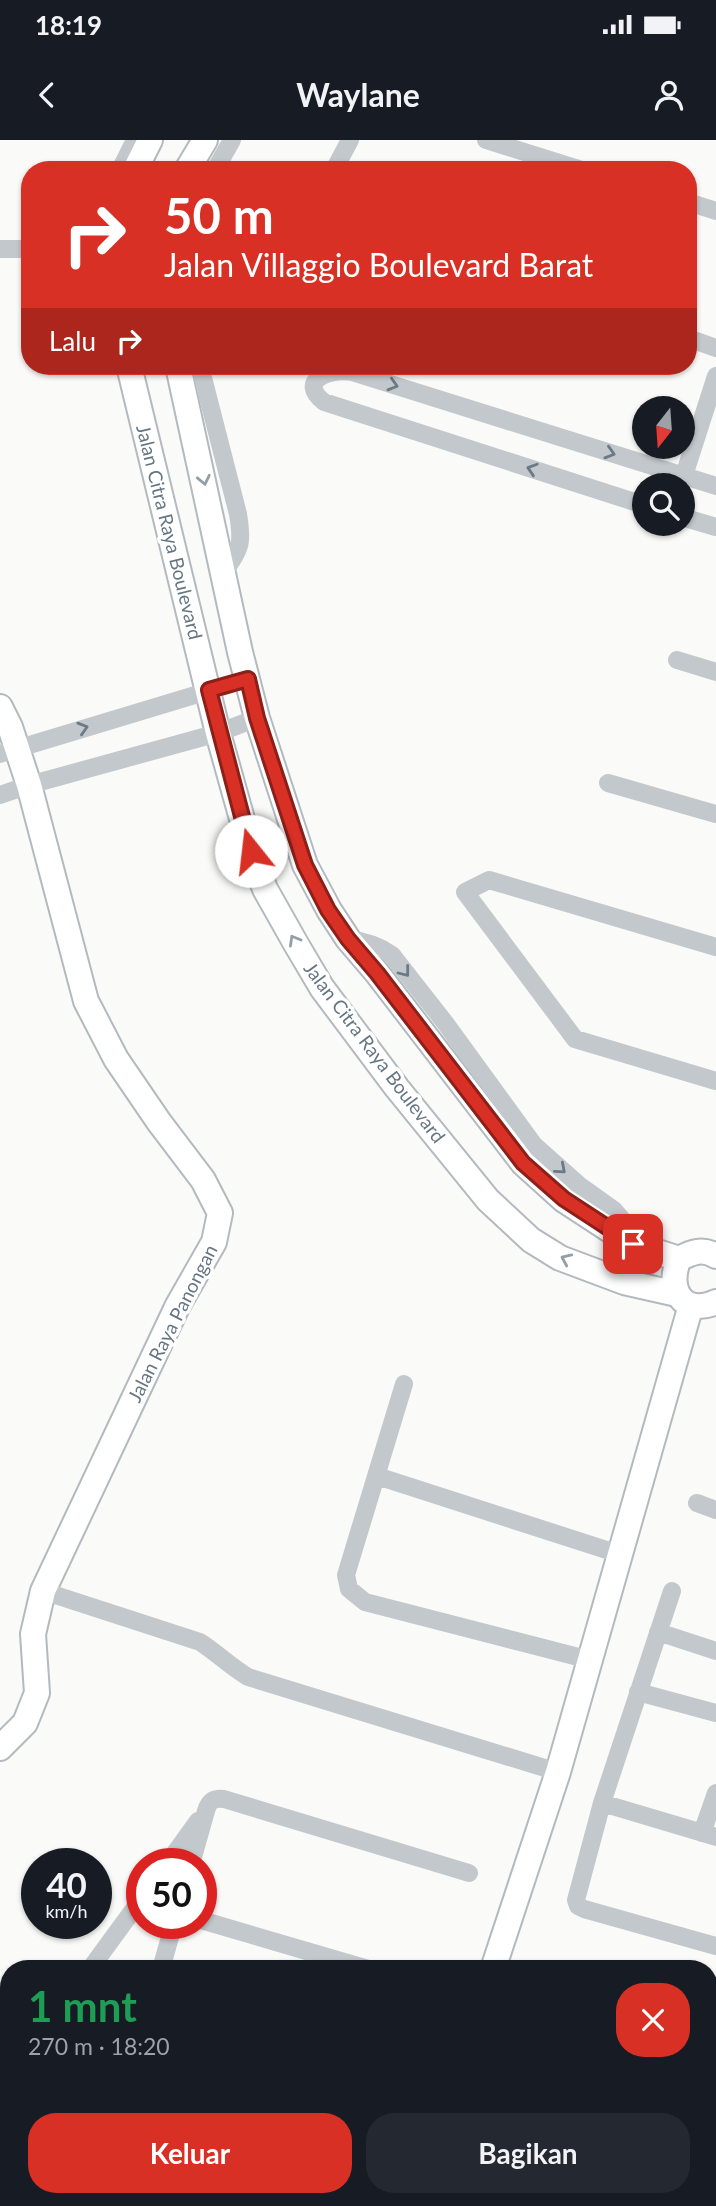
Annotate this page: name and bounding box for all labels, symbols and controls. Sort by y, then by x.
text: 18:19 [35,9,102,41]
text: Waylane [296,75,420,114]
icon: back [28,76,66,114]
icon: person [650,76,688,114]
text: 50 m [164,186,274,244]
icon: right [49,189,140,280]
text: Jalan Villaggio Boulevard Barat [164,245,593,284]
icon: right [110,322,148,360]
text: Lalu [49,325,96,357]
one-way arrow [386,377,399,391]
north arrow [632,396,695,458]
map controls [632,396,695,536]
street label: Jalan Citra Raya Boulevard [132,422,208,642]
one-way arrow [603,445,616,459]
one-way arrow [527,463,539,477]
button: search [632,473,695,536]
one-way arrow [195,474,210,486]
one-way arrow [77,722,89,737]
position arrow [214,814,288,888]
one-way arrow [289,935,302,947]
street label: Jalan Citra Raya Boulevard [299,957,451,1147]
one-way arrow [396,964,409,977]
one-way arrow [552,1161,565,1173]
pin [603,1214,663,1274]
icon: arrive [614,1225,652,1263]
street label: Jalan Raya Panongan [122,1240,222,1406]
one-way arrow [561,1253,573,1267]
speed limit sign: 50 [126,1848,217,1939]
text: 40 [46,1863,87,1905]
text: km/h [45,1900,88,1922]
text: 1 mnt [28,1981,137,2031]
button: close [616,1983,690,2057]
text: 270 m · 18:20 [28,2032,170,2060]
button: Keluar [28,2113,352,2193]
button: Bagikan [366,2113,690,2193]

